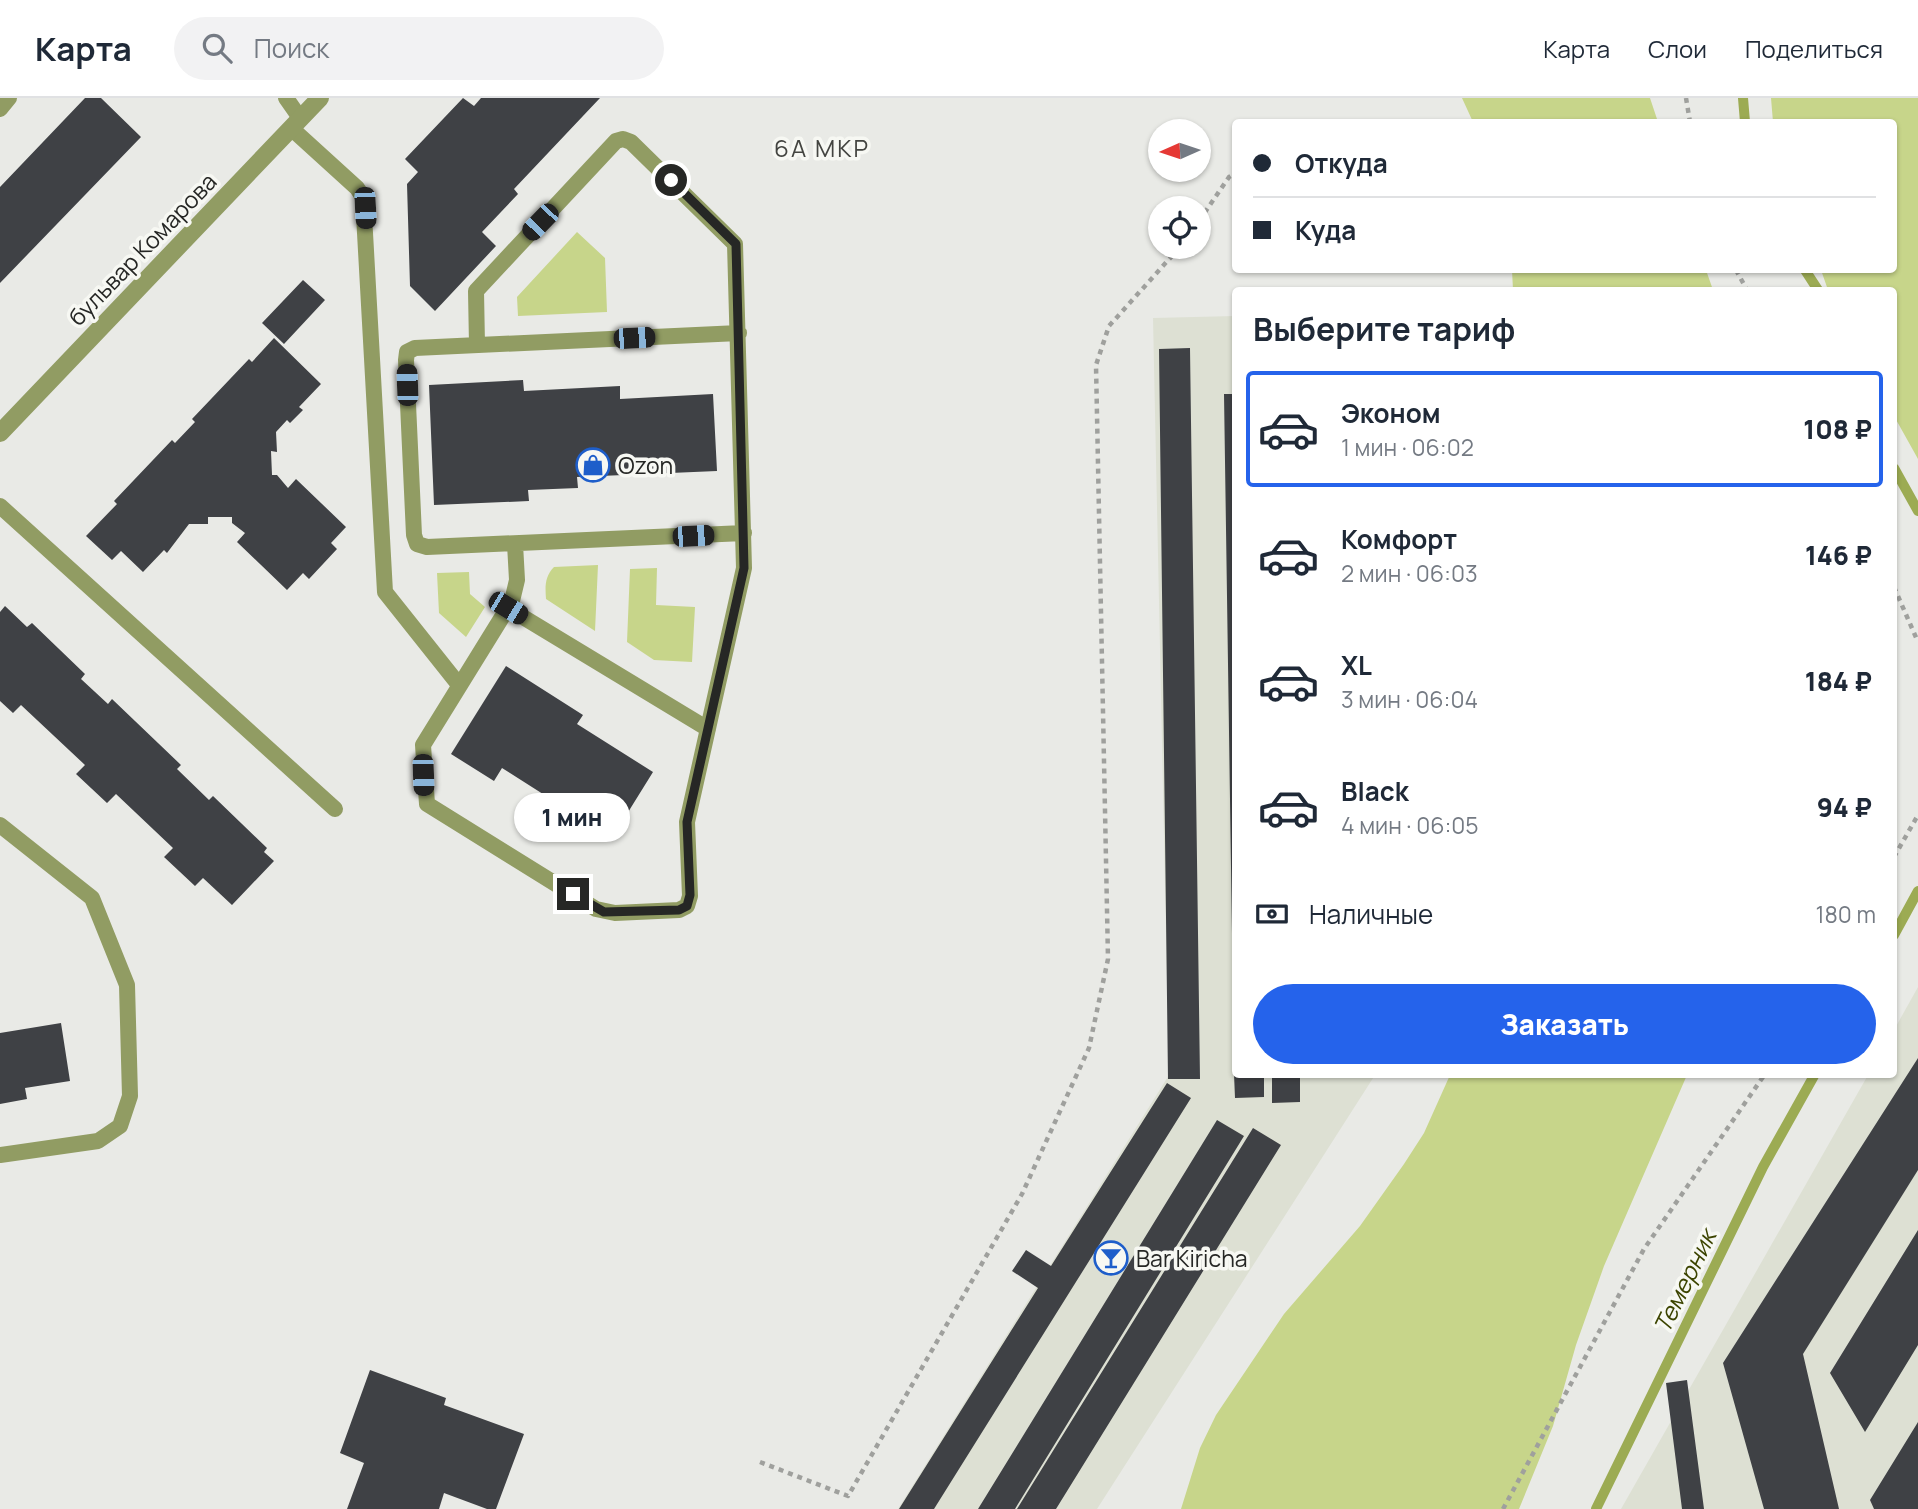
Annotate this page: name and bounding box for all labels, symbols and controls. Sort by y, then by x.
search box [174,17,664,80]
text: Карта [35,26,132,71]
icon: search [198,29,236,67]
text: Поиск [254,30,329,66]
text: Карта [1543,32,1610,65]
text: Слои [1648,32,1707,65]
text: Поделиться [1745,32,1883,65]
north arrow [1148,119,1211,182]
map controls [1148,119,1211,259]
district label: 6А МКР [774,131,870,164]
text: Откуда [1295,145,1388,181]
route start [655,164,687,196]
street label: бульвар Комарова [61,166,223,332]
car [354,186,377,230]
button: locate [1148,196,1211,259]
car [518,200,563,244]
text: Куда [1295,212,1356,248]
text: Выберите тариф [1253,307,1515,351]
car [613,326,656,350]
car [396,364,419,406]
text: Эконом [1341,395,1441,431]
icon: car [1257,398,1320,461]
text: 108 ₽ [1803,411,1872,447]
text: 1 мин · 06:02 [1341,431,1474,463]
shop icon: Ozon [574,446,612,484]
place label: Ozon [618,449,673,481]
text: Комфорт [1341,521,1457,557]
car [672,524,715,548]
icon: car [1257,524,1320,587]
text: 146 ₽ [1805,537,1872,573]
text: 2 мин · 06:03 [1341,557,1478,589]
car [485,588,532,628]
text: XL [1341,647,1372,683]
icon: car [1257,650,1320,713]
text: 184 ₽ [1805,663,1872,699]
text: 3 мин · 06:04 [1341,683,1478,715]
car [412,754,435,796]
text: Black [1341,773,1409,809]
icon: car [1257,776,1320,839]
text: 94 ₽ [1817,789,1872,825]
callout: 1 мин [515,792,631,842]
text: 1 мин [542,801,602,833]
text: 4 мин · 06:05 [1341,809,1479,841]
route end [557,878,589,910]
icon: cash [1253,895,1291,933]
text: Наличные [1309,896,1433,932]
text: 180 m [1816,898,1876,930]
button: Заказать [1253,984,1876,1064]
water label: Темерник [1645,1221,1724,1338]
bar icon: Bar Kiricha [1092,1239,1130,1277]
place label: Bar Kiricha [1136,1242,1248,1274]

